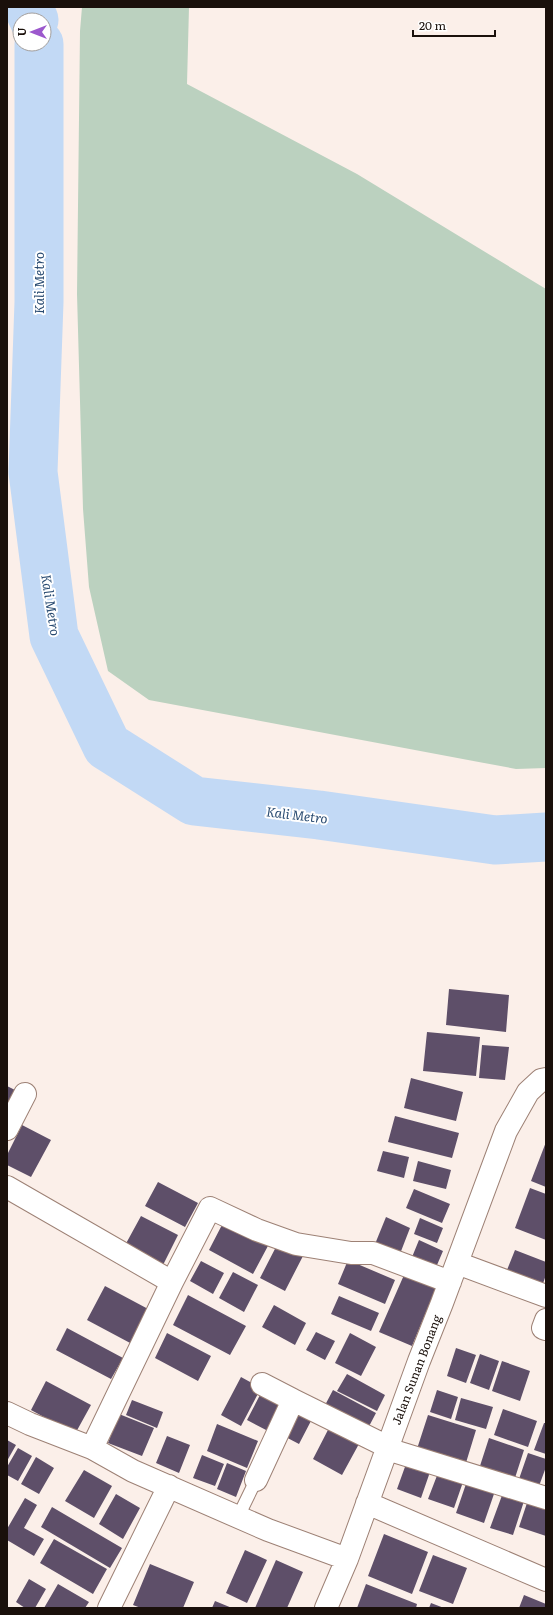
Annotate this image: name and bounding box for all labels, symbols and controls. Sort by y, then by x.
north arrow [12,12,52,52]
scale bar [413,12,495,38]
text: 20 m [419,16,446,34]
text: U [13,27,29,36]
water label: Kali Metro [29,252,48,314]
water label: Kali Metro [37,573,66,637]
water label: Kali Metro [265,801,329,828]
street label: Jalan Sunan Bonang [387,1312,445,1427]

